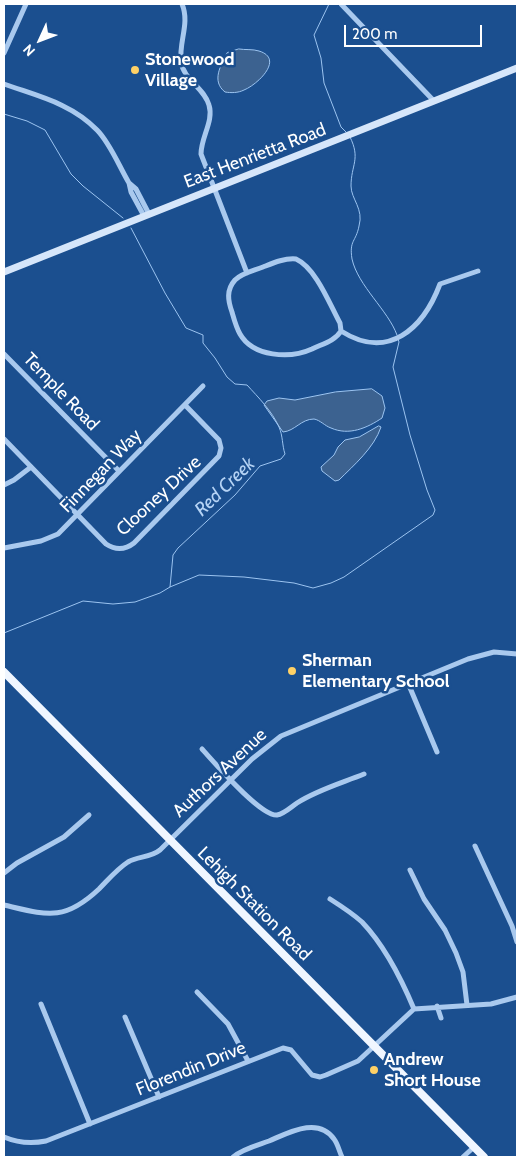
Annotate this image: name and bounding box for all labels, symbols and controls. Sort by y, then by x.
north arrow [15,15,65,65]
scale bar [346,15,484,47]
text: 200 m [352,25,397,43]
text: N [19,40,39,60]
place label: Stonewood Village [145,49,235,92]
marker: Stonewood Village [129,64,141,76]
street label: East Henrietta Road [181,119,329,193]
street label: Temple Road [19,349,103,435]
street label: Finnegan Way [56,425,146,517]
street label: Clooney Drive [112,451,206,541]
water label: Red Creek [190,453,260,521]
place label: Sherman Elementary School [302,650,449,692]
marker: Sherman Elementary School [286,665,298,677]
street label: Authors Avenue [169,724,271,822]
street label: Lehigh Station Road [193,843,315,965]
street label: Florendin Drive [133,1037,249,1101]
place label: Andrew Short House [384,1049,481,1092]
marker: Andrew Short House [368,1064,380,1076]

